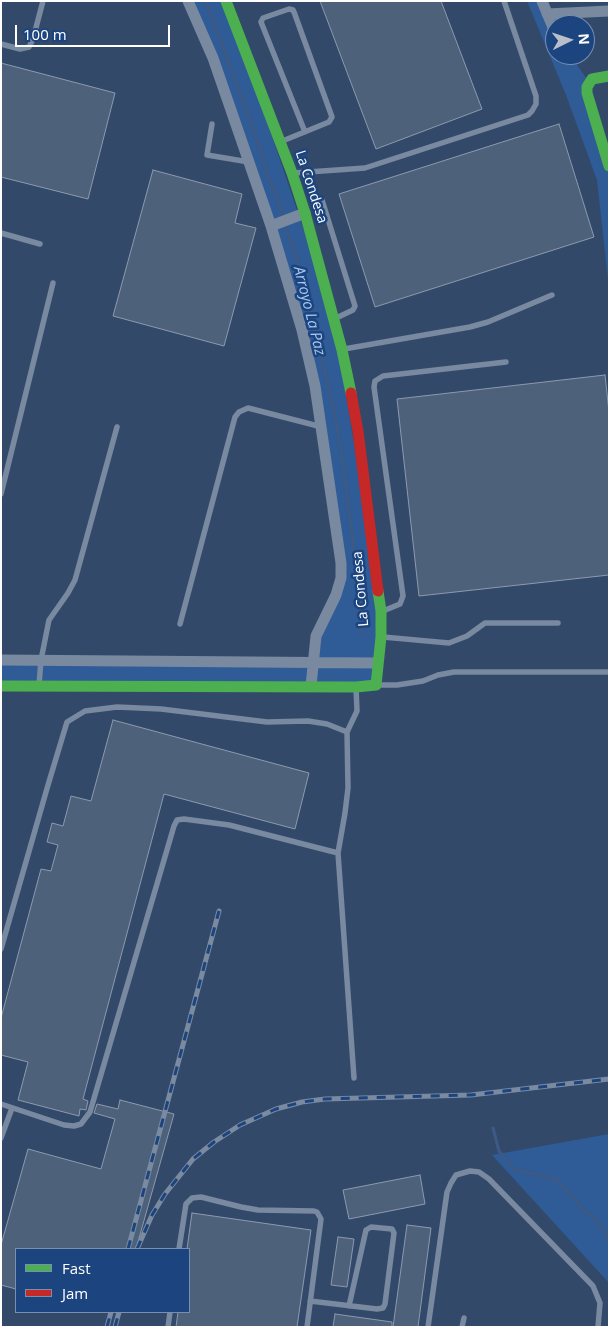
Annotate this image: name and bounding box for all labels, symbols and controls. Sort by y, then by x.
scale bar [18,15,172,47]
north arrow [545,15,595,65]
text: 100 m [23,24,67,44]
text: N [575,33,594,45]
street label: La Condesa [291,149,331,225]
water label: Arroyo La Paz [289,265,329,357]
street label: La Condesa [349,551,373,627]
legend [15,1248,190,1313]
text: Fast [62,1258,91,1278]
text: Jam [62,1283,88,1303]

